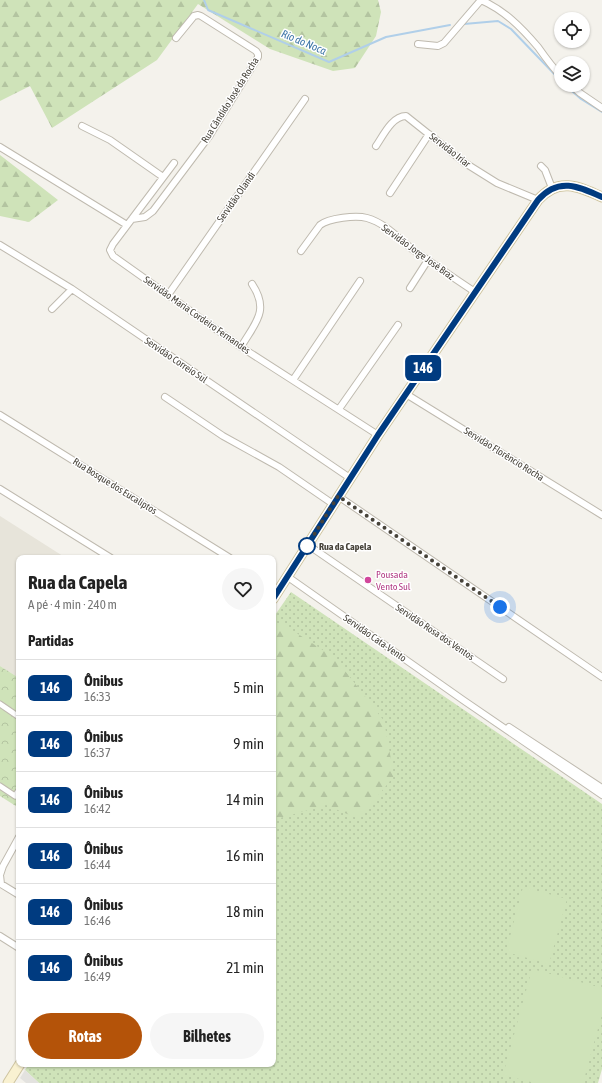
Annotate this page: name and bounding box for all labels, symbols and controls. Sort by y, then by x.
map controls [554,12,590,92]
button: locate [554,12,590,48]
water label: Rio do Noca [280,27,328,57]
street label: Rua Cândido José da Rocha [199,55,261,145]
button: layers [554,56,590,92]
street label: Servidão Iriar [427,131,474,170]
street label: Servidão Olandi [215,170,257,224]
street label: Servidão Jorge José Braz [379,222,457,282]
street label: Servidão Maria Cordeiro Fernandes [142,274,253,356]
street label: Servidão Correio Sul [143,335,210,385]
line badge: 146 [400,355,446,381]
text: 146 [413,360,433,376]
street label: Servidão Florêncio Rocha [462,425,546,483]
street label: Rua Bosque dos Eucaliptos [71,456,159,517]
marker: Rua da Capela [298,537,316,555]
place label: Rua da Capela [319,541,372,552]
button: heart [222,568,264,610]
place label: Pousada Vento Sul [376,569,411,592]
text: Rua da Capela [28,571,127,593]
marker: Pousada Vento Sul [363,575,373,585]
text: A pé · 4 min · 240 m [28,597,117,612]
your location [490,597,510,617]
street label: Servidão Rosa dos Ventos [394,602,477,663]
street label: Servidão Cata-Vento [341,612,409,664]
text: Partidas [28,632,73,649]
text: Ônibus [84,672,123,689]
text: 5 min [233,679,264,696]
text: 146 [40,680,60,696]
text: 16:33 [84,689,111,704]
text: Ônibus [84,728,123,745]
text: 9 min [233,735,264,752]
text: 146 [40,736,60,752]
text: 16:37 [84,745,111,760]
text: Ônibus [84,784,123,801]
text: 14 min [226,791,264,808]
text: 146 [40,792,60,808]
text: 16:42 [84,801,111,816]
text: Ônibus [84,840,123,857]
text: 16 min [226,847,264,864]
text: 146 [40,848,60,864]
text: 16:44 [84,857,111,872]
text: Ônibus [84,896,123,913]
text: 18 min [226,903,264,920]
text: 146 [40,904,60,920]
text: 16:46 [84,913,111,928]
text: Ônibus [84,952,123,969]
text: 21 min [226,959,264,976]
text: 146 [40,960,60,976]
text: 16:49 [84,969,111,984]
button: Rotas [28,1013,142,1059]
button: Bilhetes [150,1013,264,1059]

